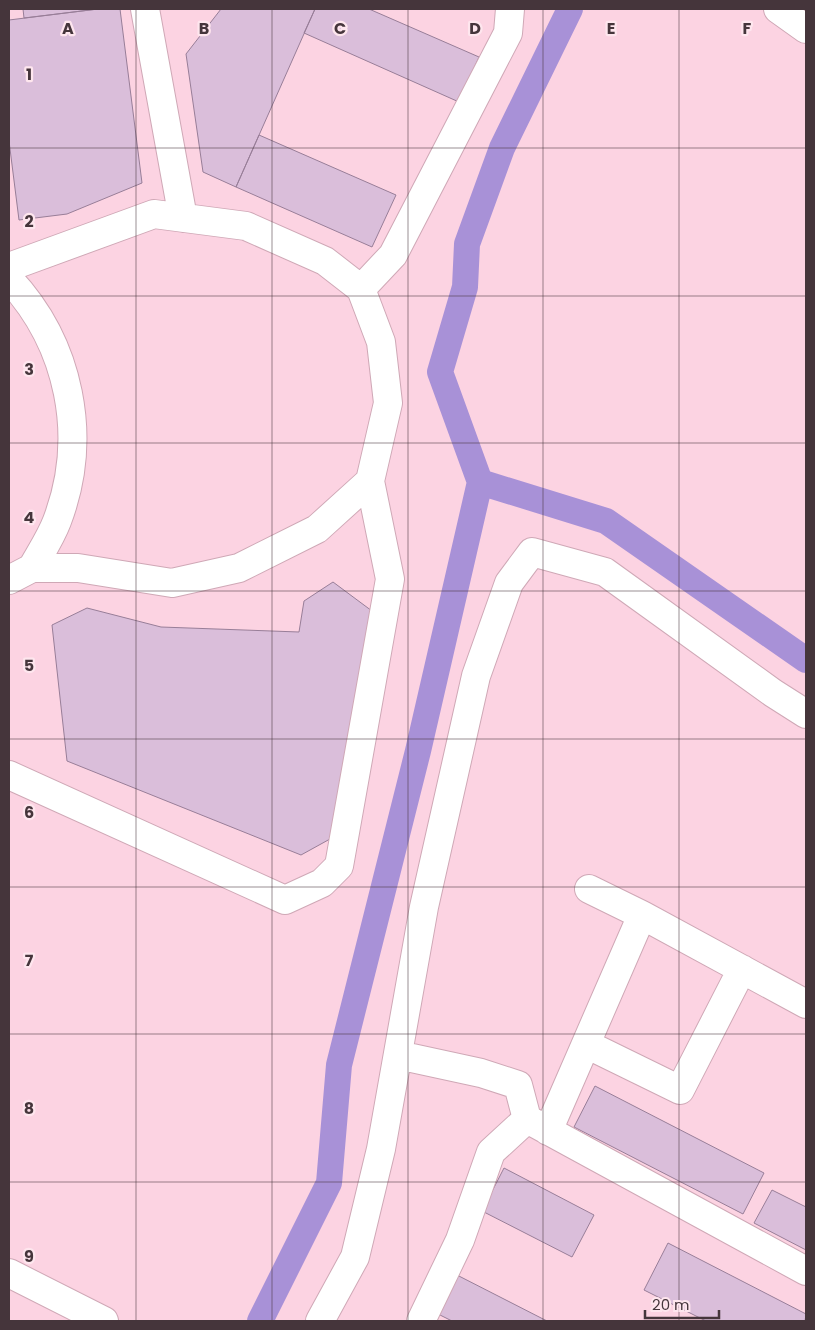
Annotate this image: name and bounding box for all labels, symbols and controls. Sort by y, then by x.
text: A [62,17,74,40]
text: B [199,17,209,40]
text: C [334,17,346,40]
text: D [469,17,481,40]
text: E [607,17,615,40]
text: F [743,17,752,40]
text: 1 [26,63,32,86]
text: 2 [24,210,34,233]
text: 3 [24,358,34,381]
text: 4 [24,506,35,529]
text: 5 [24,654,34,677]
text: 6 [24,801,34,824]
text: 7 [25,949,34,972]
text: 8 [24,1097,34,1120]
text: 9 [24,1245,34,1268]
scale bar [645,1288,719,1320]
text: 20 m [652,1294,690,1315]

